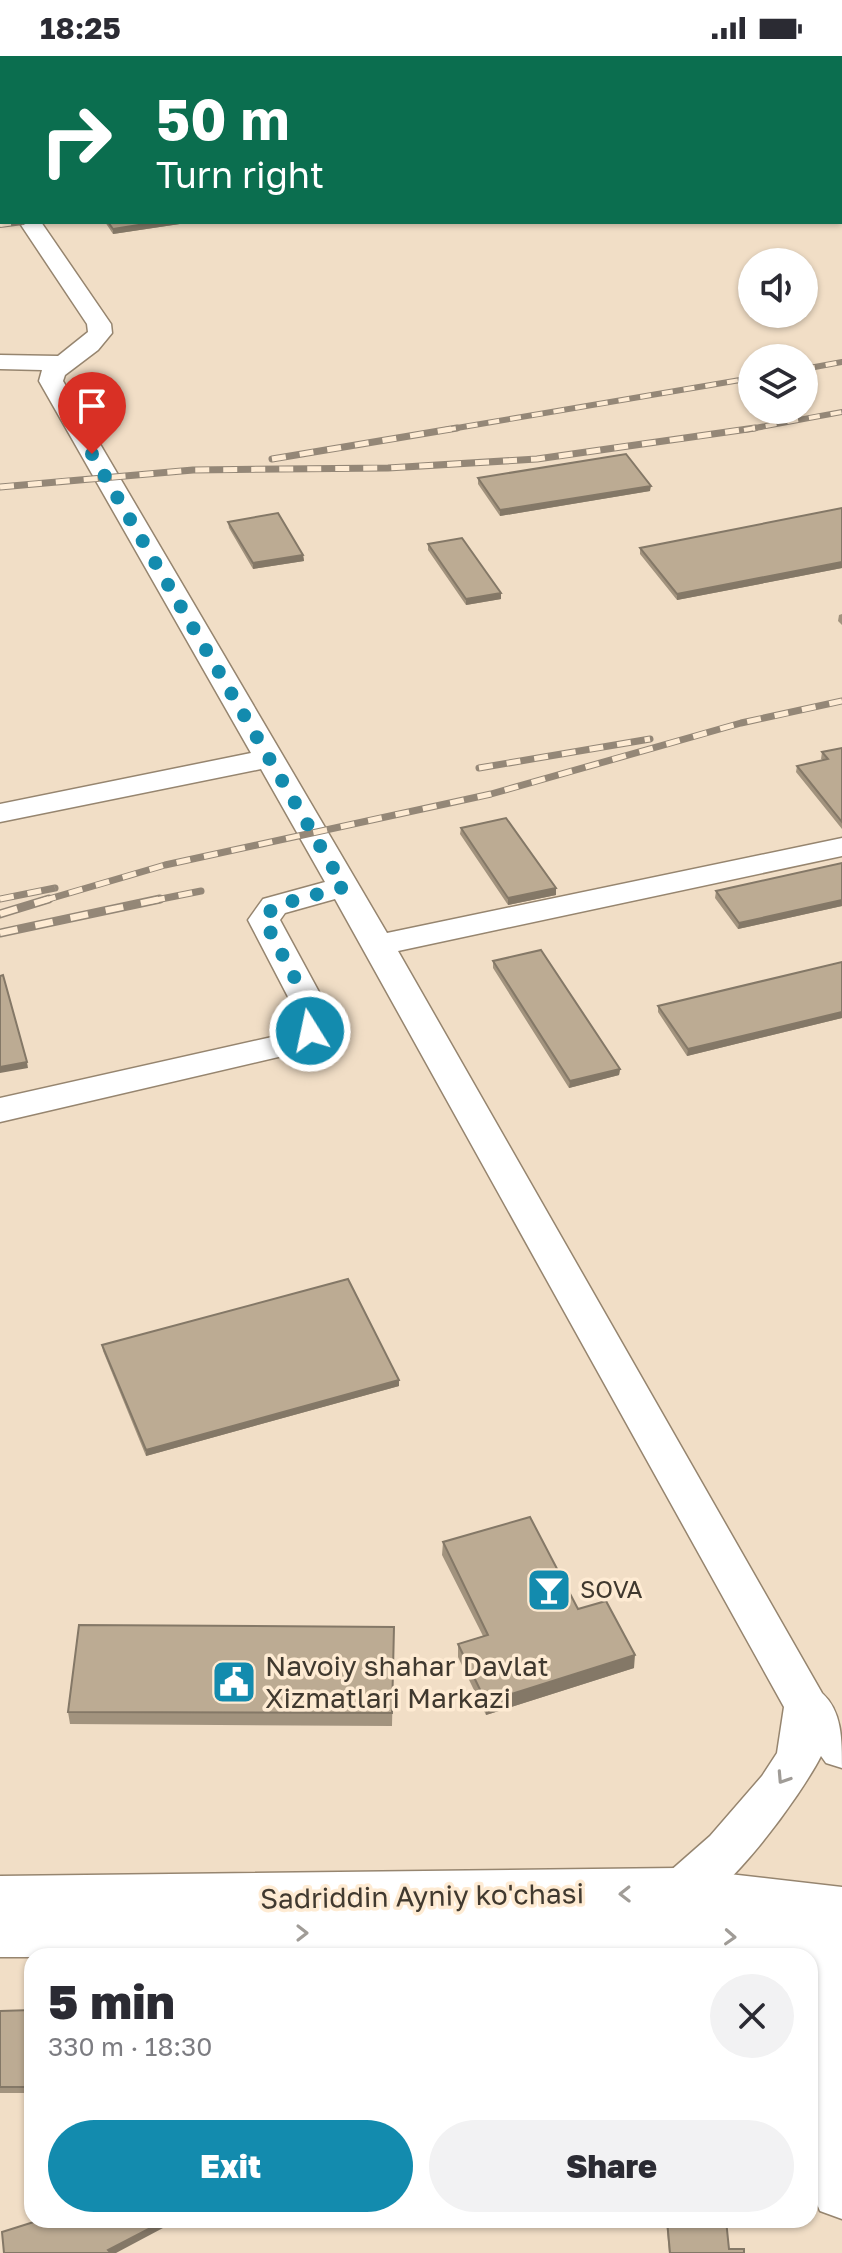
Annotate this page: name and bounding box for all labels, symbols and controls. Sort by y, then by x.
text: 18:25 [40,10,121,46]
text: 50 m [156,85,290,152]
icon: right [24,88,128,192]
text: Turn right [156,153,324,196]
map controls [738,248,818,424]
button: sound [738,248,818,328]
button: layers [738,344,818,424]
pin [58,372,126,454]
icon: arrive [70,384,114,428]
position arrow [268,989,352,1073]
bar icon: SOVA [525,1566,573,1614]
place label: SOVA [580,1574,643,1603]
place label: Navoiy shahar Davlat Xizmatlari Markazi [265,1649,549,1714]
public building icon: Navoiy shahar Davlat Xizmatlari Markazi [210,1658,258,1706]
one-way arrow [778,1770,793,1784]
street label: Sadriddin Ayniy ko'chasi [260,1876,584,1915]
one-way arrow [618,1885,631,1903]
one-way arrow [296,1924,309,1942]
one-way arrow [724,1928,737,1945]
text: 5 min [48,1972,175,2030]
button: close [710,1974,794,2058]
text: 330 m · 18:30 [48,2031,212,2062]
button: Exit [48,2120,413,2212]
button: Share [429,2120,794,2212]

